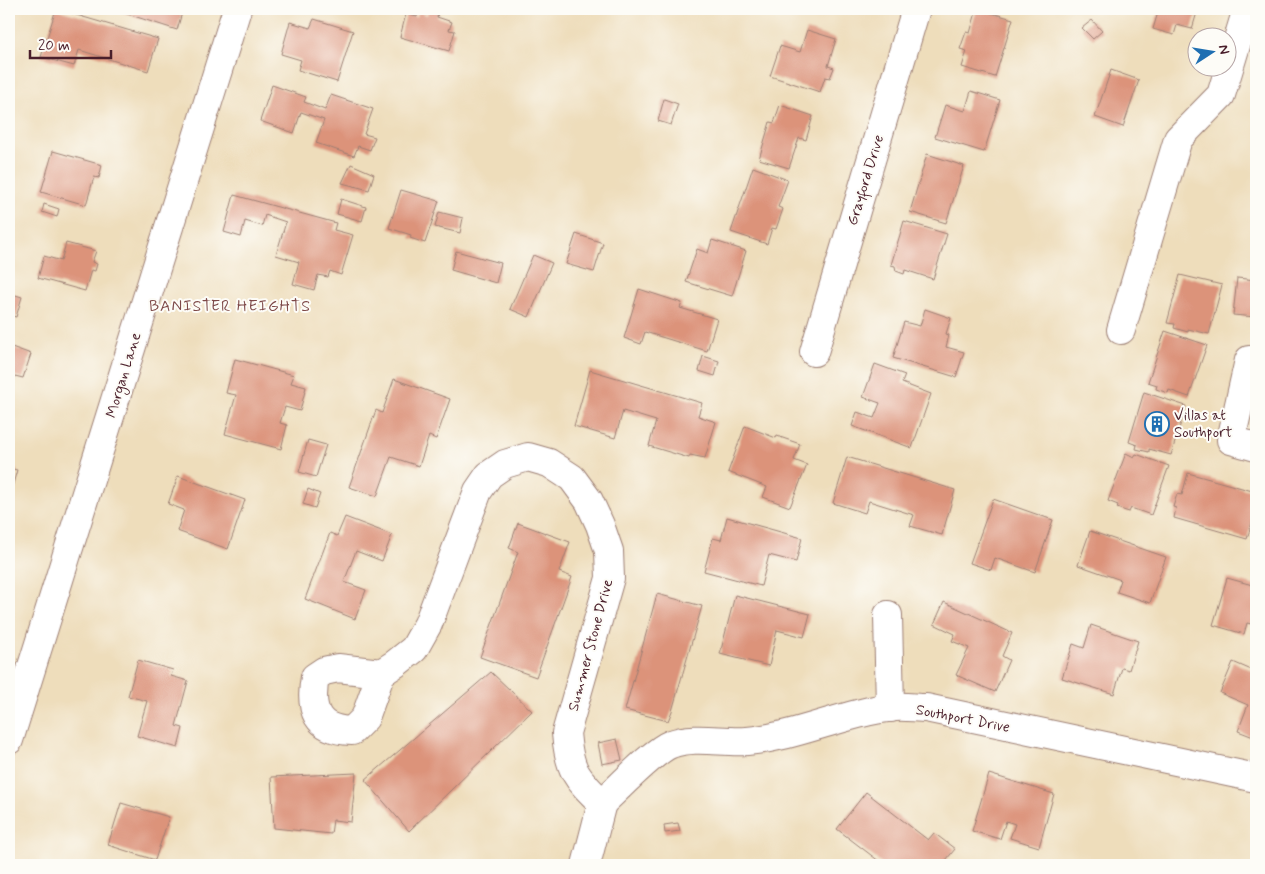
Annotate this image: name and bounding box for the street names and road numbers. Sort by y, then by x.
street label: Grayford Drive [843,132,891,229]
street label: Morgan Lane [101,330,147,421]
street label: Summer Stone Drive [564,577,618,713]
street label: Southport Drive [914,700,1012,738]

